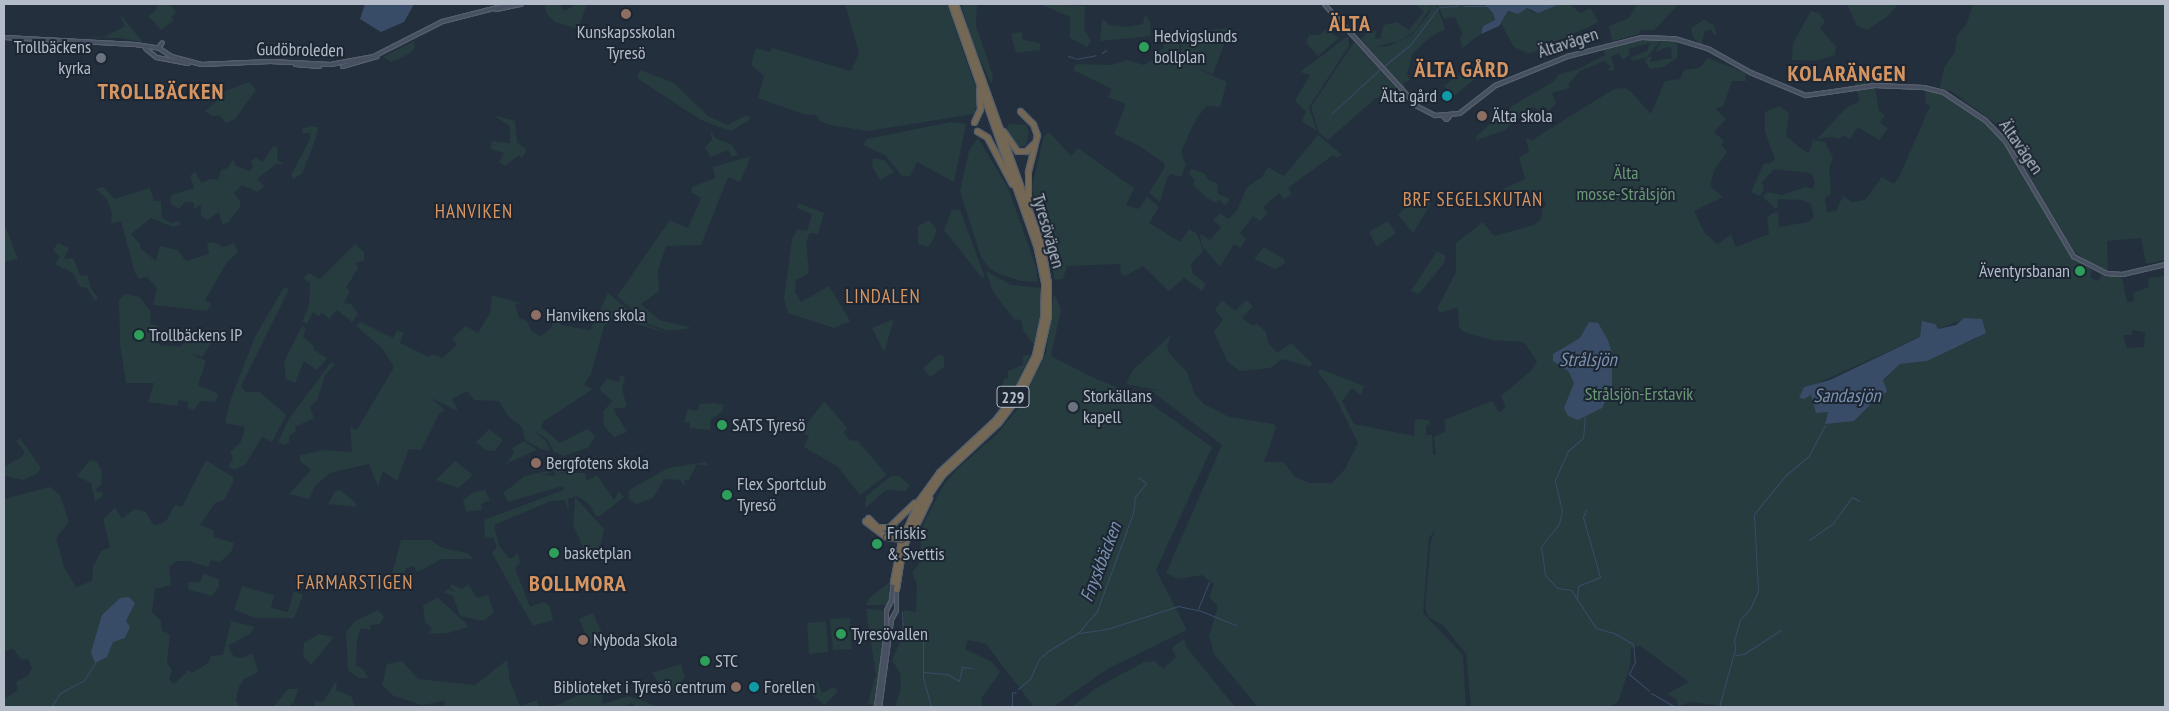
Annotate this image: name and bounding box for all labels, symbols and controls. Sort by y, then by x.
marker: Kunskapsskolan Tyresö [620,8,632,20]
district label: ÄLTA [1329,11,1371,37]
place label: Kunskapsskolan Tyresö [577,22,675,64]
street label: Ältavägen [1535,23,1601,63]
place label: Hedvigslunds bollplan [1154,26,1237,68]
place label: Trollbäckens kyrka [14,37,91,80]
street label: Gudöbroleden [256,38,344,62]
marker: Hedvigslunds bollplan [1138,41,1150,53]
marker: Trollbäckens kyrka [95,52,107,64]
district label: ÄLTA GÅRD [1413,57,1511,83]
district label: KOLARÄNGEN [1786,61,1908,87]
district label: TROLLBÄCKEN [96,79,226,105]
place label: Älta gård [1381,85,1437,107]
marker: Älta gård [1441,90,1453,102]
place label: Älta skola [1492,105,1553,127]
marker: Älta skola [1476,110,1488,122]
street label: Ältavägen [1994,115,2048,179]
park label: Älta mosse-Strålsjön [1577,163,1675,205]
district label: BRF SEGELSKUTAN [1401,189,1545,211]
street label: Tyresövägen [1027,191,1069,271]
district label: HANVIKEN [434,201,514,223]
place label: Äventyrsbanan [1979,260,2070,282]
marker: Äventyrsbanan [2074,265,2086,277]
district label: LINDALEN [844,286,922,308]
place label: Hanvikens skola [546,304,646,326]
marker: Hanvikens skola [530,309,542,321]
place label: Trollbäckens IP [149,324,242,346]
marker: Trollbäckens IP [133,329,145,341]
water label: Strålsjön [1559,349,1617,371]
park label: Strålsjön-Erstavik [1585,383,1693,405]
road number: 229 [996,384,1030,411]
water label: Sandasjön [1814,385,1880,407]
place label: Storkällans kapell [1083,386,1152,428]
marker: Storkällans kapell [1067,401,1079,413]
place label: SATS Tyresö [732,414,806,436]
marker: SATS Tyresö [716,419,728,431]
place label: Bergfotens skola [546,452,649,474]
marker: Bergfotens skola [530,457,542,469]
place label: Flex Sportclub Tyresö [737,474,827,516]
marker: Flex Sportclub Tyresö [721,489,733,501]
water label: Fnyskbäcken [1075,519,1127,605]
place label: Friskis & Svettis [887,523,945,566]
marker: Friskis & Svettis [871,538,883,550]
place label: basketplan [564,542,631,564]
marker: basketplan [548,547,560,559]
district label: BOLLMORA [528,571,628,597]
district label: FARMARSTIGEN [295,572,415,594]
place label: Tyresövallen [851,623,928,645]
marker: Tyresövallen [835,628,847,640]
place label: Nyboda Skola [593,629,678,651]
marker: Nyboda Skola [577,634,589,646]
place label: STC [715,650,738,672]
marker: STC [699,655,711,667]
place label: Biblioteket i Tyresö centrum [553,676,726,698]
place label: Forellen [764,676,815,698]
marker: Biblioteket i Tyresö centrum [730,681,742,693]
marker: Forellen [748,681,760,693]

